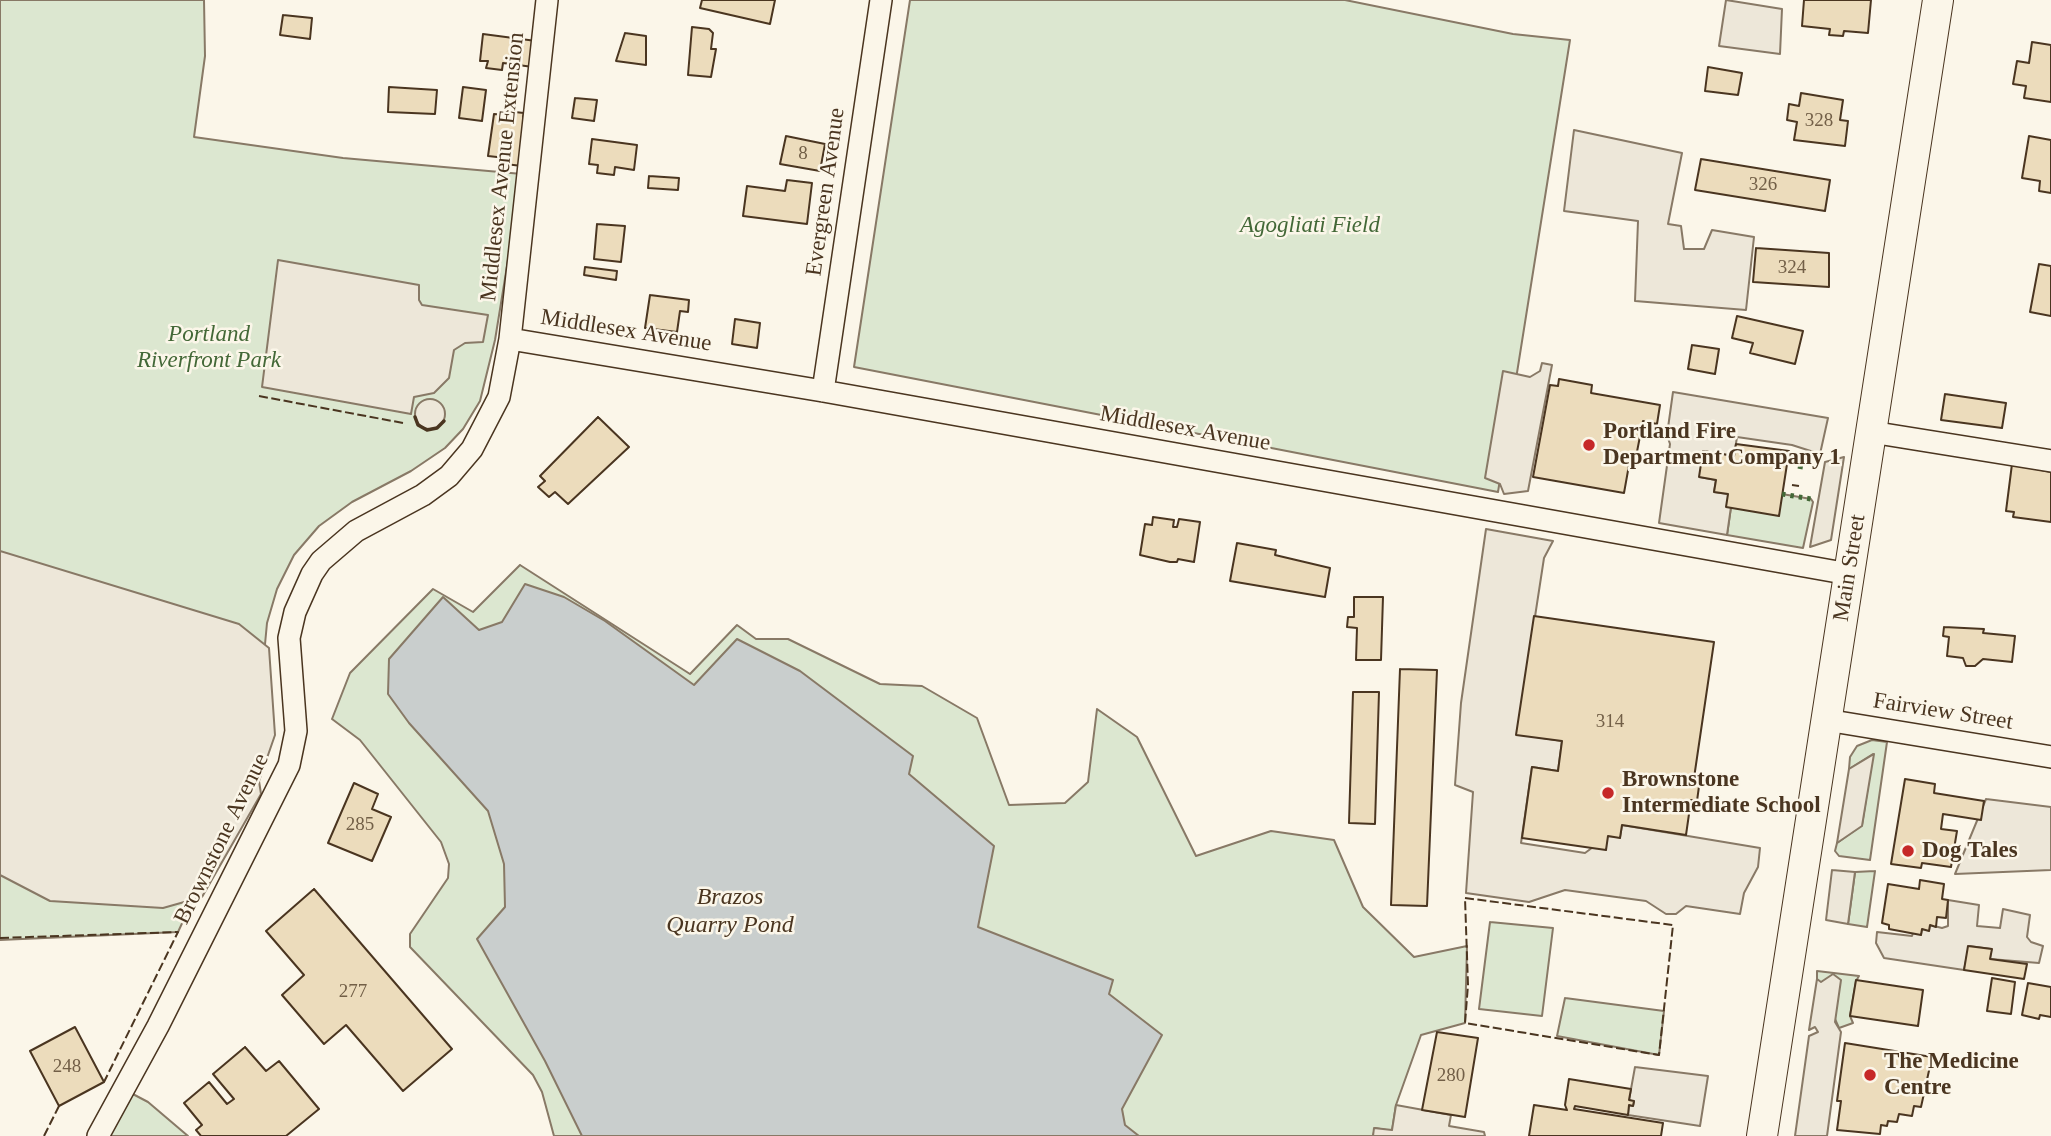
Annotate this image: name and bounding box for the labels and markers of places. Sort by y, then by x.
place label: Portland Fire Department Company 1 [1603,418,1841,472]
marker: Portland Fire Department Company 1 [1581,437,1597,453]
place label: Brownstone Intermediate School [1622,766,1821,820]
marker: Brownstone Intermediate School [1600,785,1616,801]
place label: Dog Tales [1922,837,2018,865]
marker: Dog Tales [1900,843,1916,859]
place label: The Medicine Centre [1884,1048,2019,1102]
marker: The Medicine Centre [1862,1067,1878,1083]

